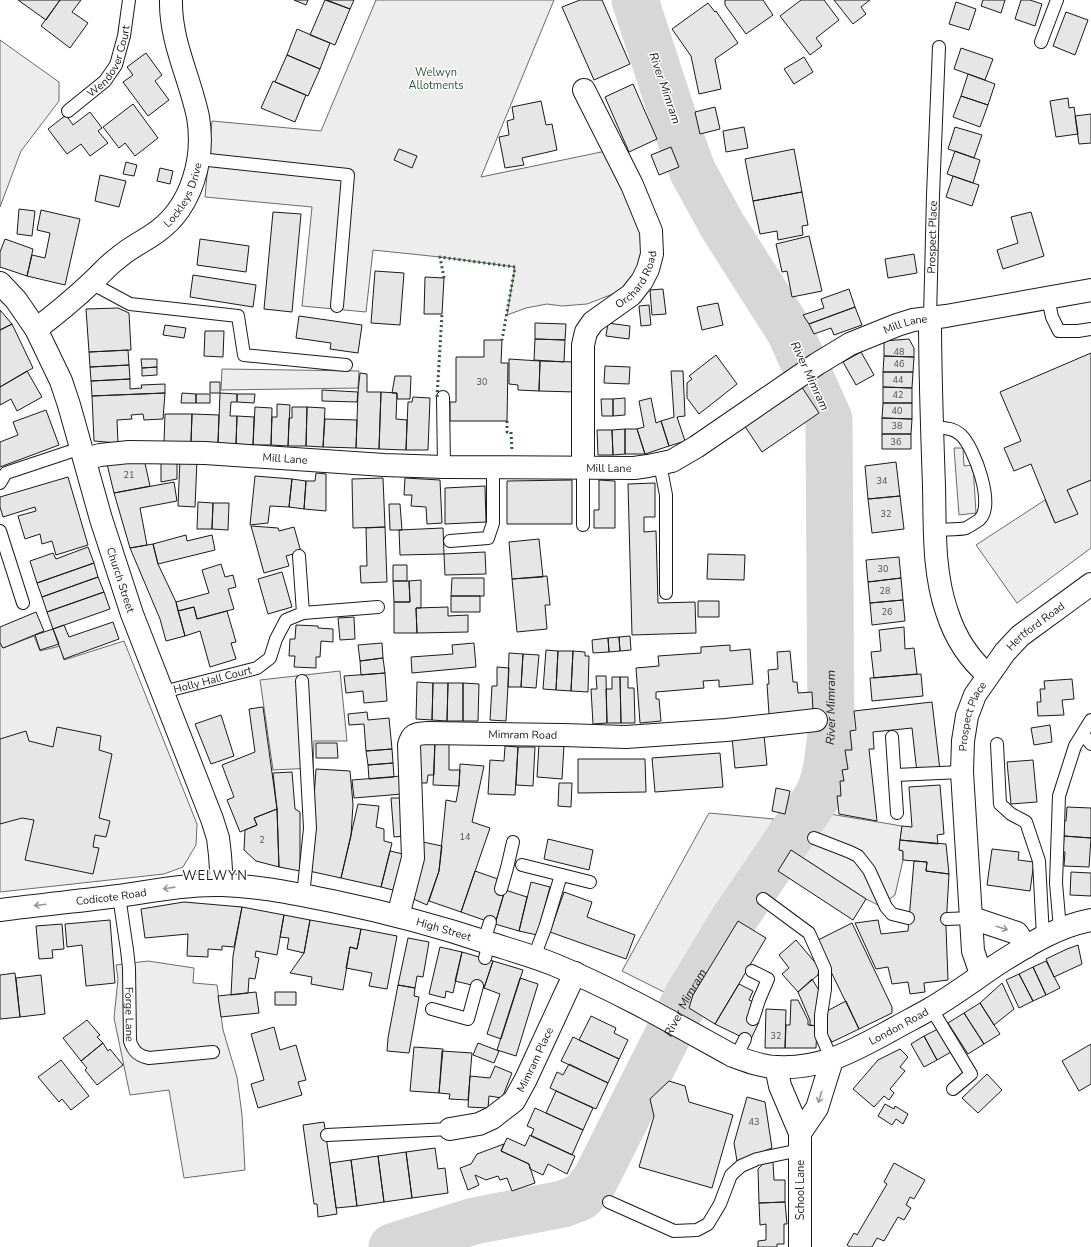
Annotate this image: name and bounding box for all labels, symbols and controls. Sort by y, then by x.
street label: Wendover Court [84,24,133,100]
water label: River Mimram [645,50,685,126]
park label: Welwyn Allotments [408,65,464,93]
street label: Lockleys Drive [160,161,205,230]
street label: Prospect Place [924,200,940,274]
street label: Orchard Road [612,250,660,312]
street label: Mill Lane [881,311,928,337]
water label: River Mimram [787,339,833,413]
house number: 48 [894,346,904,358]
house number: 46 [894,358,904,370]
house number: 44 [893,374,904,386]
house number: 30 [477,376,487,388]
house number: 42 [893,389,903,401]
house number: 40 [892,405,902,417]
house number: 38 [892,420,902,432]
house number: 36 [891,436,901,448]
street label: Mill Lane [262,449,308,467]
street label: Mill Lane [586,460,632,475]
house number: 21 [124,469,134,481]
house number: 34 [877,475,888,487]
house number: 32 [881,508,891,520]
street label: Church Street [103,545,139,615]
house number: 30 [878,563,888,575]
house number: 28 [880,585,890,597]
street label: Hertford Road [1003,598,1068,654]
house number: 26 [882,606,892,618]
street label: Holly Hall Court [172,662,253,697]
water label: River Mimram [822,670,839,746]
street label: Prospect Place [955,678,990,752]
street label: Mimram Road [488,726,557,742]
house number: 14 [460,831,471,843]
house number: 2 [259,834,265,846]
district label: WELWYN [182,867,248,885]
street label: Codicote Road [75,884,148,909]
one-way arrow [163,884,176,892]
one-way arrow [34,901,47,909]
street label: High Street [415,914,473,944]
one-way arrow [995,925,1008,932]
water label: River Mimram [660,966,710,1039]
street label: Forge Lane [122,987,138,1042]
street label: London Road [866,1004,931,1048]
street label: Mimram Place [513,1024,557,1095]
house number: 32 [771,1030,781,1042]
one-way arrow [816,1091,823,1104]
house number: 43 [749,1116,759,1128]
street label: School Lane [793,1160,808,1220]

